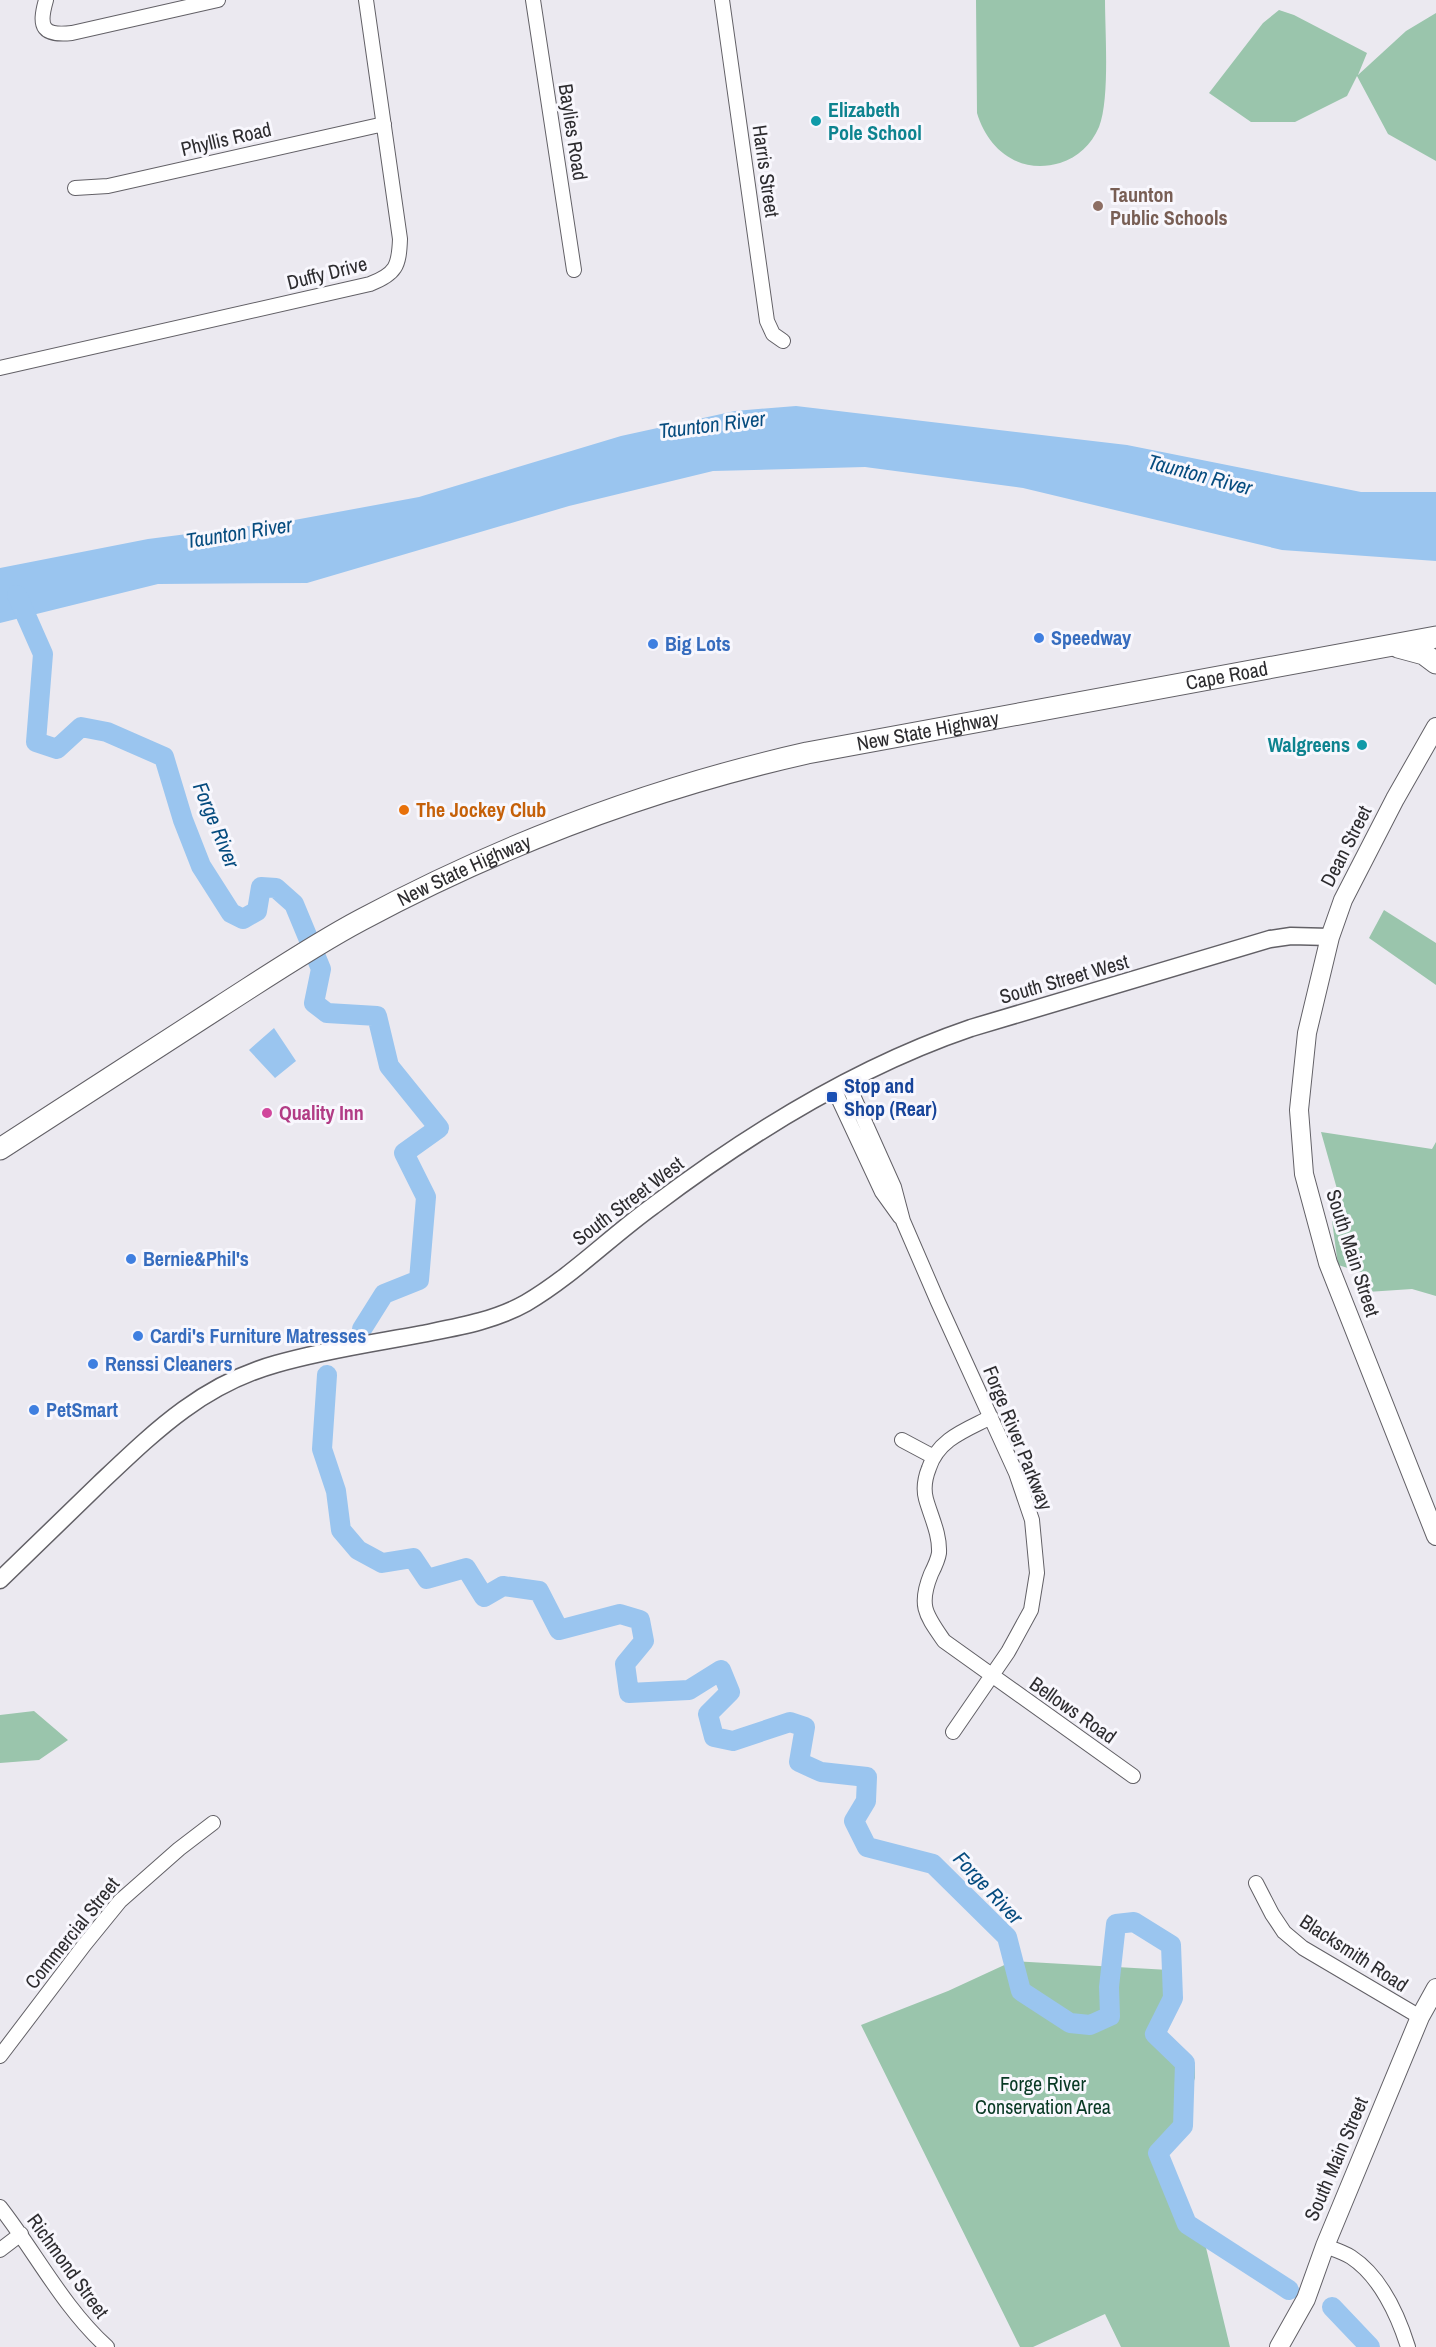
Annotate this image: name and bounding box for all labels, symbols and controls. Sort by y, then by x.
street label: Baylies Road [553,82,594,182]
place label: Elizabeth Pole School [828,96,922,146]
marker: Elizabeth Pole School [809,114,823,128]
street label: Phyllis Road [178,115,274,162]
street label: Harris Street [747,123,786,219]
place label: Taunton Public Schools [1110,181,1228,231]
marker: Taunton Public Schools [1091,199,1105,213]
street label: Duffy Drive [284,250,370,296]
water label: Taunton River [657,403,768,445]
water label: Taunton River [1145,447,1257,503]
water label: Taunton River [184,510,295,555]
place label: Speedway [1051,624,1132,651]
place label: Big Lots [665,630,731,657]
marker: Speedway [1032,631,1046,645]
marker: Big Lots [646,637,660,651]
street label: Cape Road [1183,654,1270,696]
street label: New State Highway [854,704,1002,757]
place label: Walgreens [1268,731,1350,758]
marker: Walgreens [1355,738,1369,752]
water label: Forge River [186,778,247,873]
place label: The Jockey Club [416,796,546,823]
street label: Dean Street [1314,800,1378,891]
marker: The Jockey Club [397,803,411,817]
street label: New State Highway [392,827,535,912]
street label: South Street West [996,947,1132,1010]
place label: Stop and Shop (Rear) [844,1072,937,1122]
marker: Stop and Shop (Rear) [825,1090,839,1104]
place label: Quality Inn [279,1099,364,1126]
marker: Quality Inn [260,1106,274,1120]
street label: South Street West [567,1150,689,1251]
street label: South Main Street [1320,1186,1387,1320]
place label: Bernie&Phil's [143,1245,249,1272]
marker: Bernie&Phil's [124,1252,138,1266]
place label: Cardi's Furniture Matresses [150,1322,366,1349]
marker: Cardi's Furniture Matresses [131,1329,145,1343]
place label: Renssi Cleaners [105,1350,233,1377]
marker: Renssi Cleaners [86,1357,100,1371]
street label: Forge River Parkway [977,1362,1060,1515]
place label: PetSmart [46,1396,119,1423]
marker: PetSmart [27,1403,41,1417]
street label: Bellows Road [1024,1670,1122,1749]
water label: Forge River [947,1845,1031,1931]
street label: Commercial Street [18,1871,125,1994]
street label: Blacksmith Road [1295,1907,1414,1998]
park label: Forge River Conservation Area [975,2070,1111,2120]
street label: South Main Street [1297,2092,1374,2225]
street label: Richmond Street [21,2208,116,2324]

